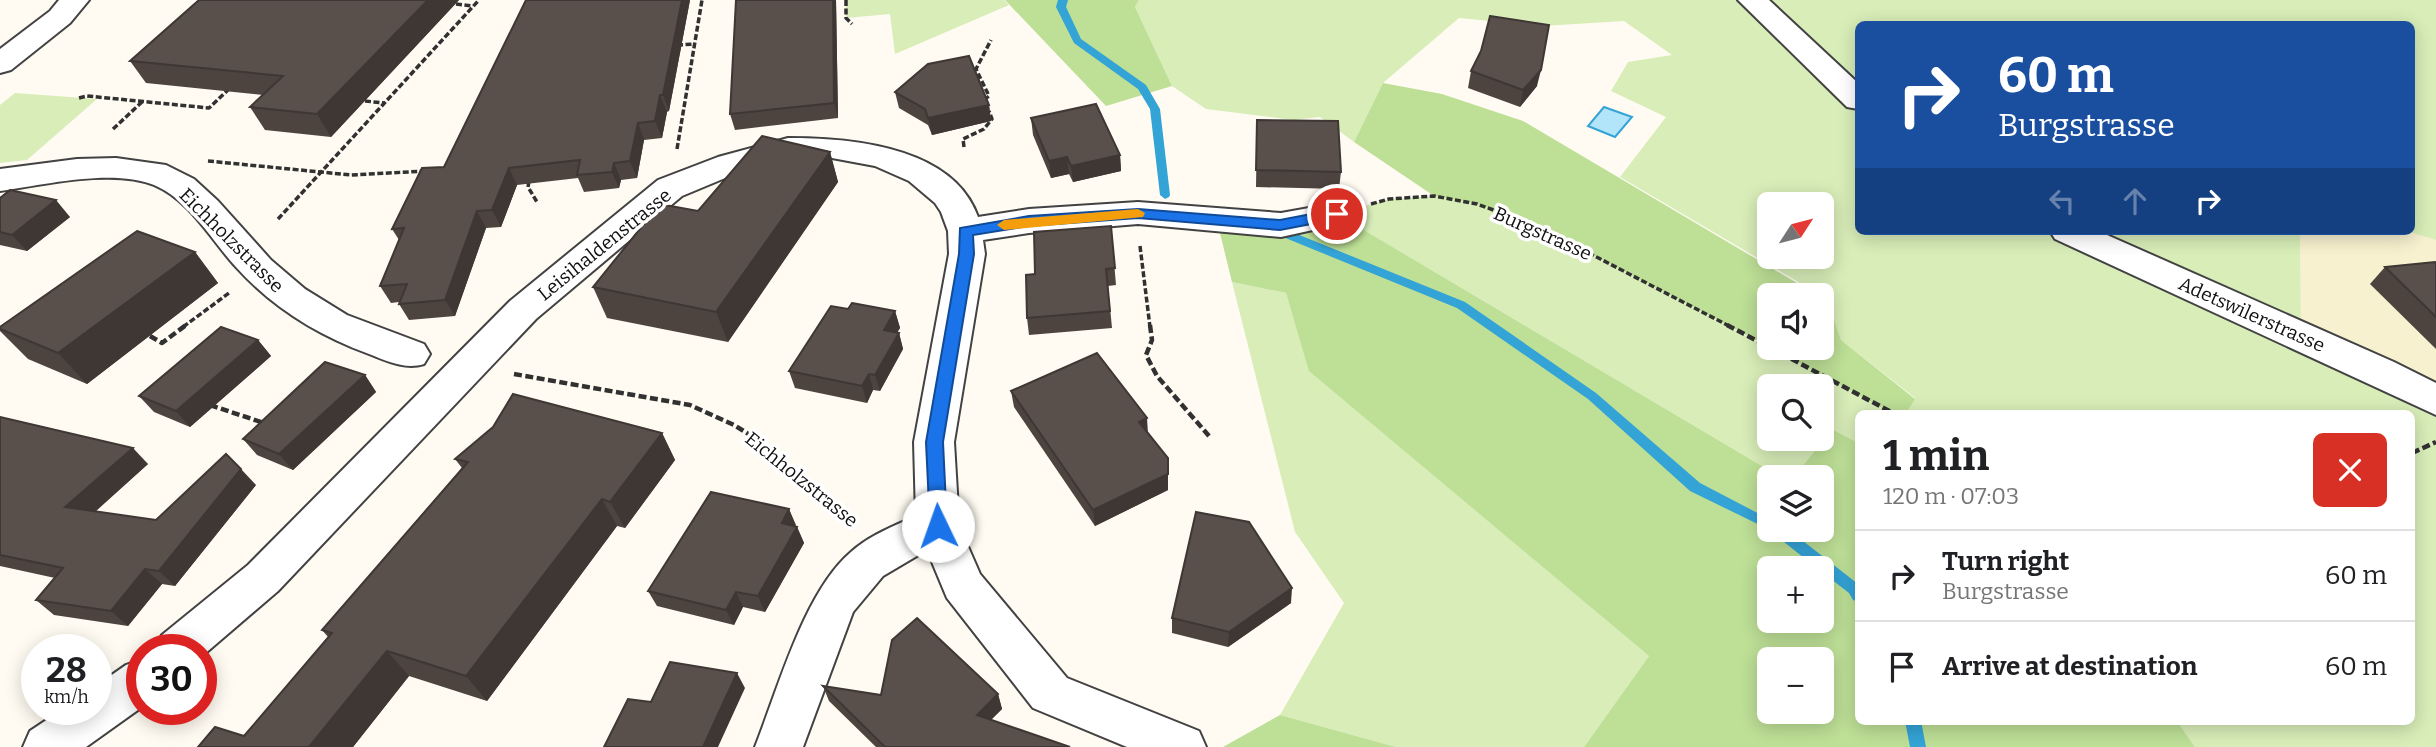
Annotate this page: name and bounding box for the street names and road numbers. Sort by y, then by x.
street label: Eichholzstrasse [175,183,289,297]
street label: Leisihaldenstrasse [533,183,676,305]
street label: Burgstrasse [1490,202,1595,265]
street label: Adetswilerstrasse [2175,272,2328,357]
street label: Eichholzstrasse [741,427,863,532]

